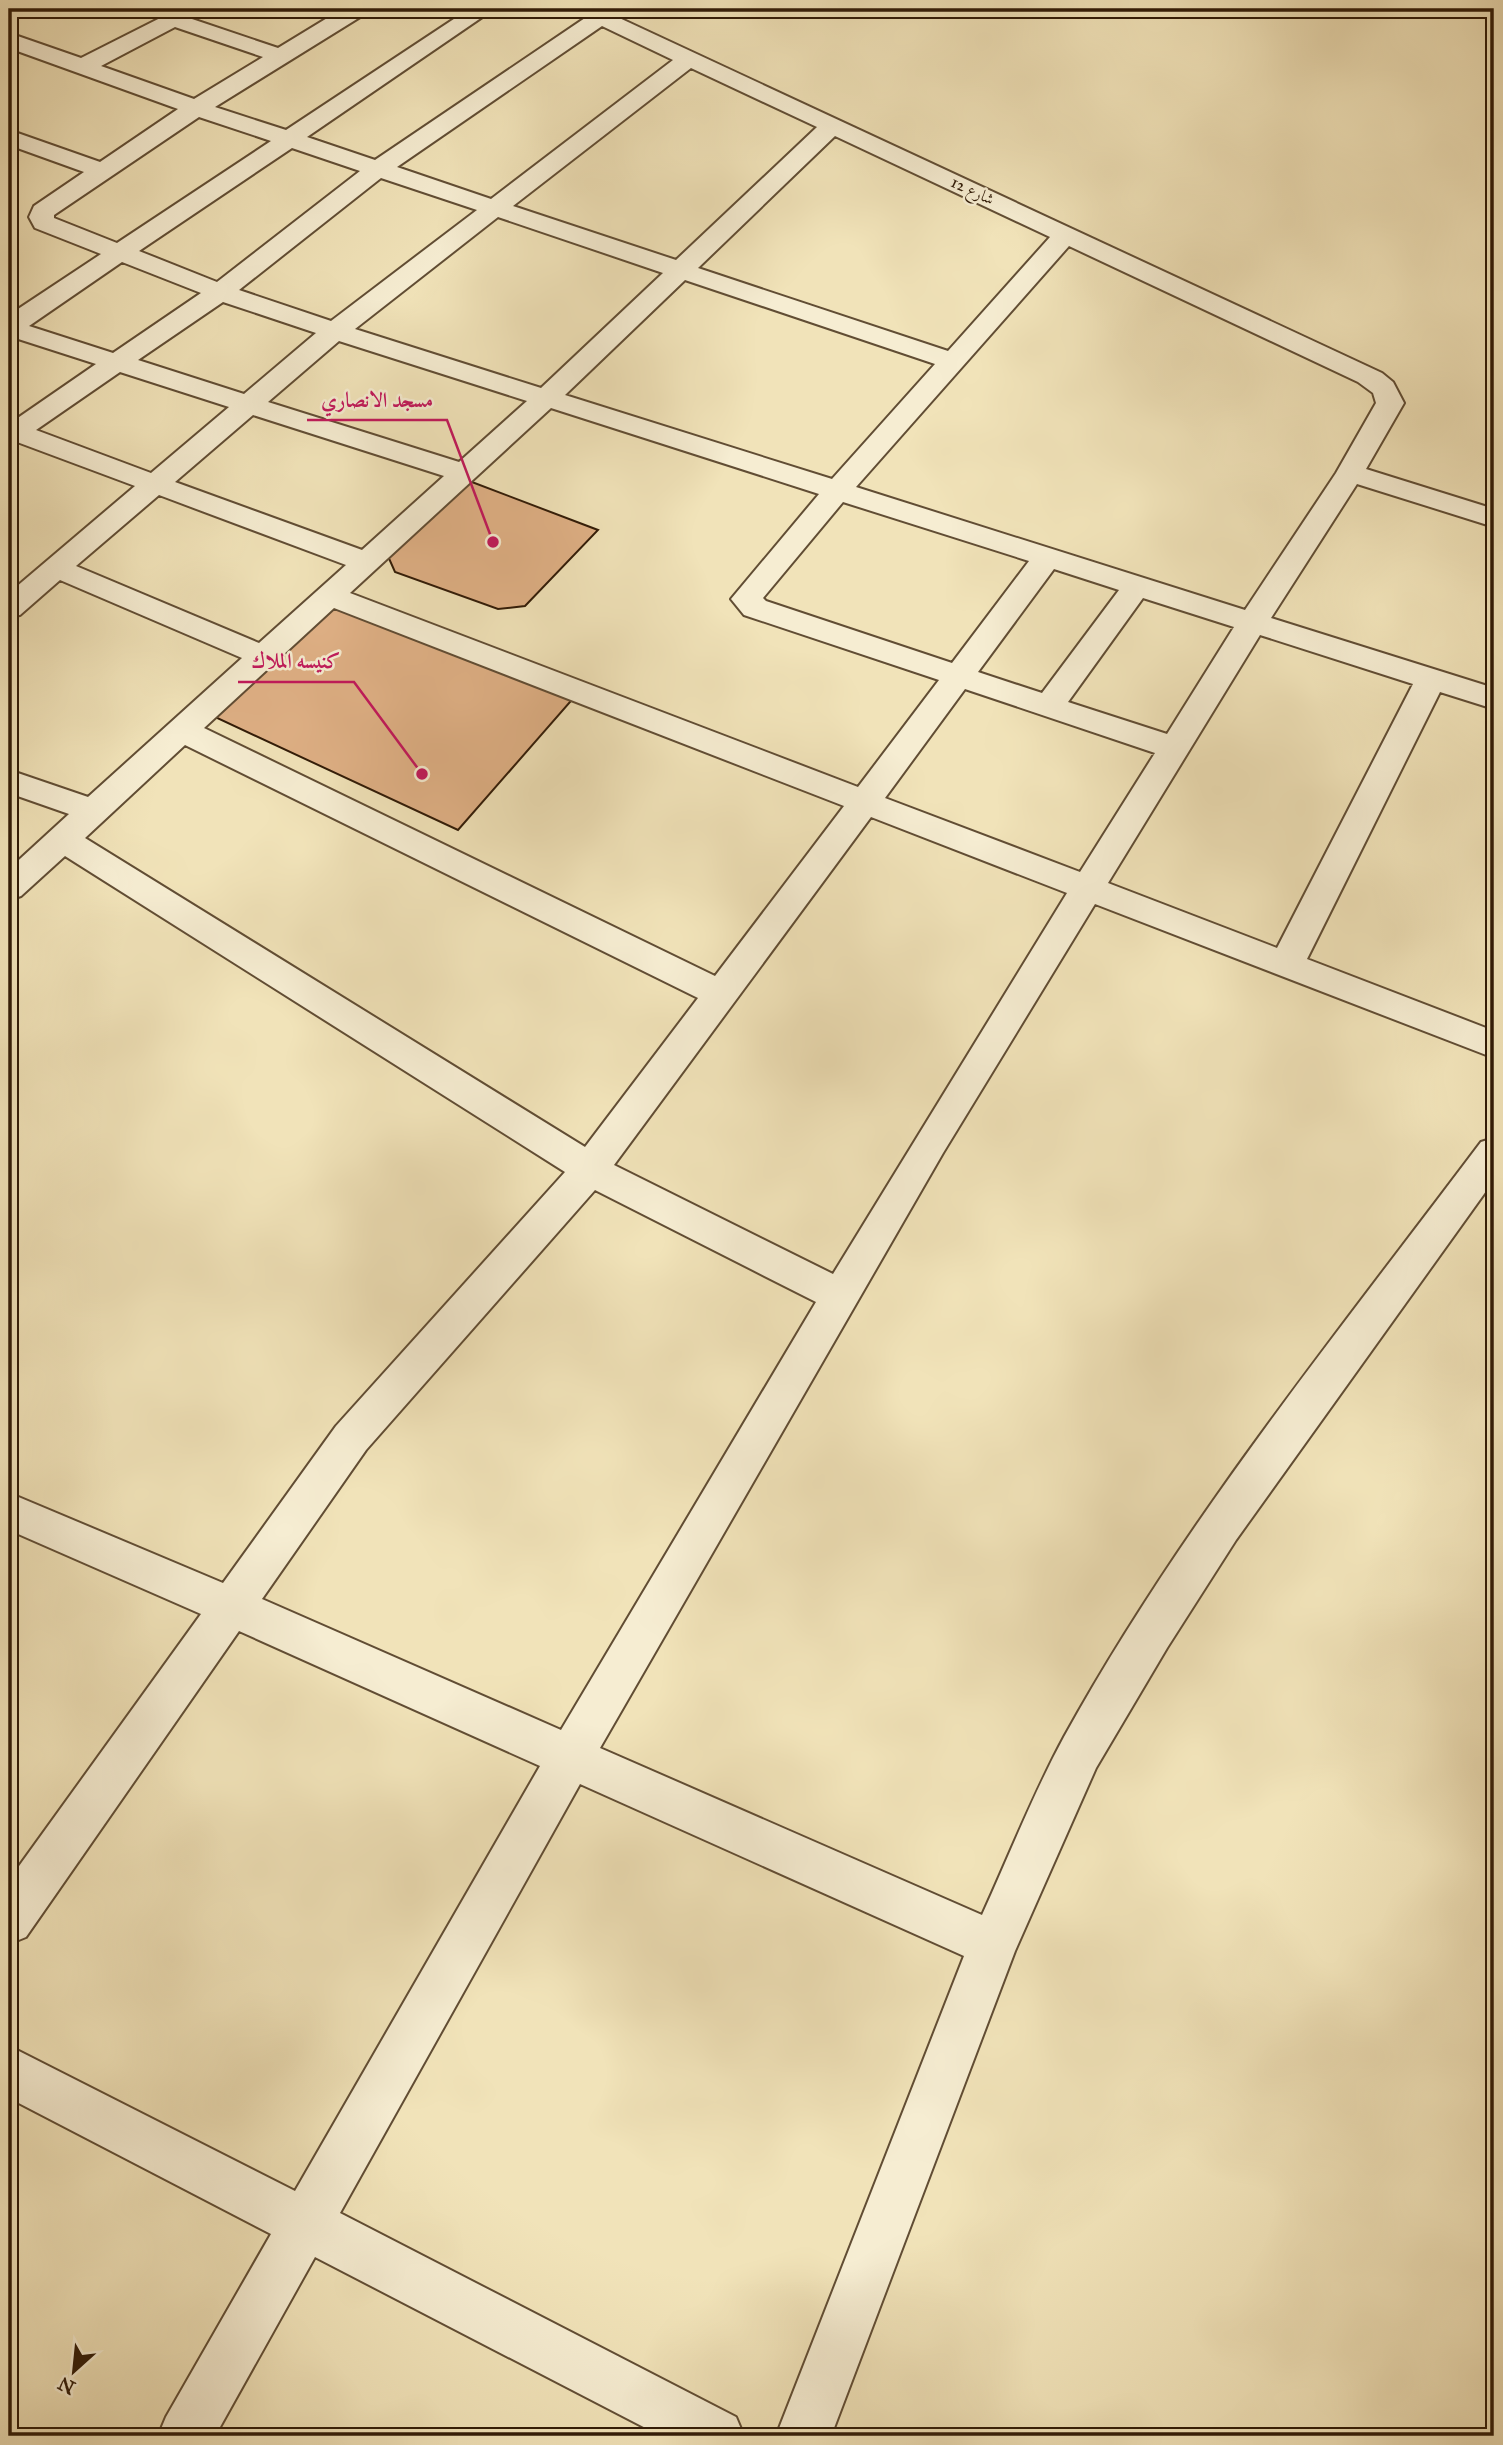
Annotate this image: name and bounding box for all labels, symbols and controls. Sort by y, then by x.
street label: شارع 12 [946,172,997,212]
callout: مسجد الانصاري [307,378,447,420]
text: مسجد الانصاري [321,387,433,417]
callout: كنيسه الملاك [238,640,354,682]
text: كنيسه الملاك [252,648,340,674]
north arrow [38,2336,108,2406]
text: N [54,2372,79,2400]

